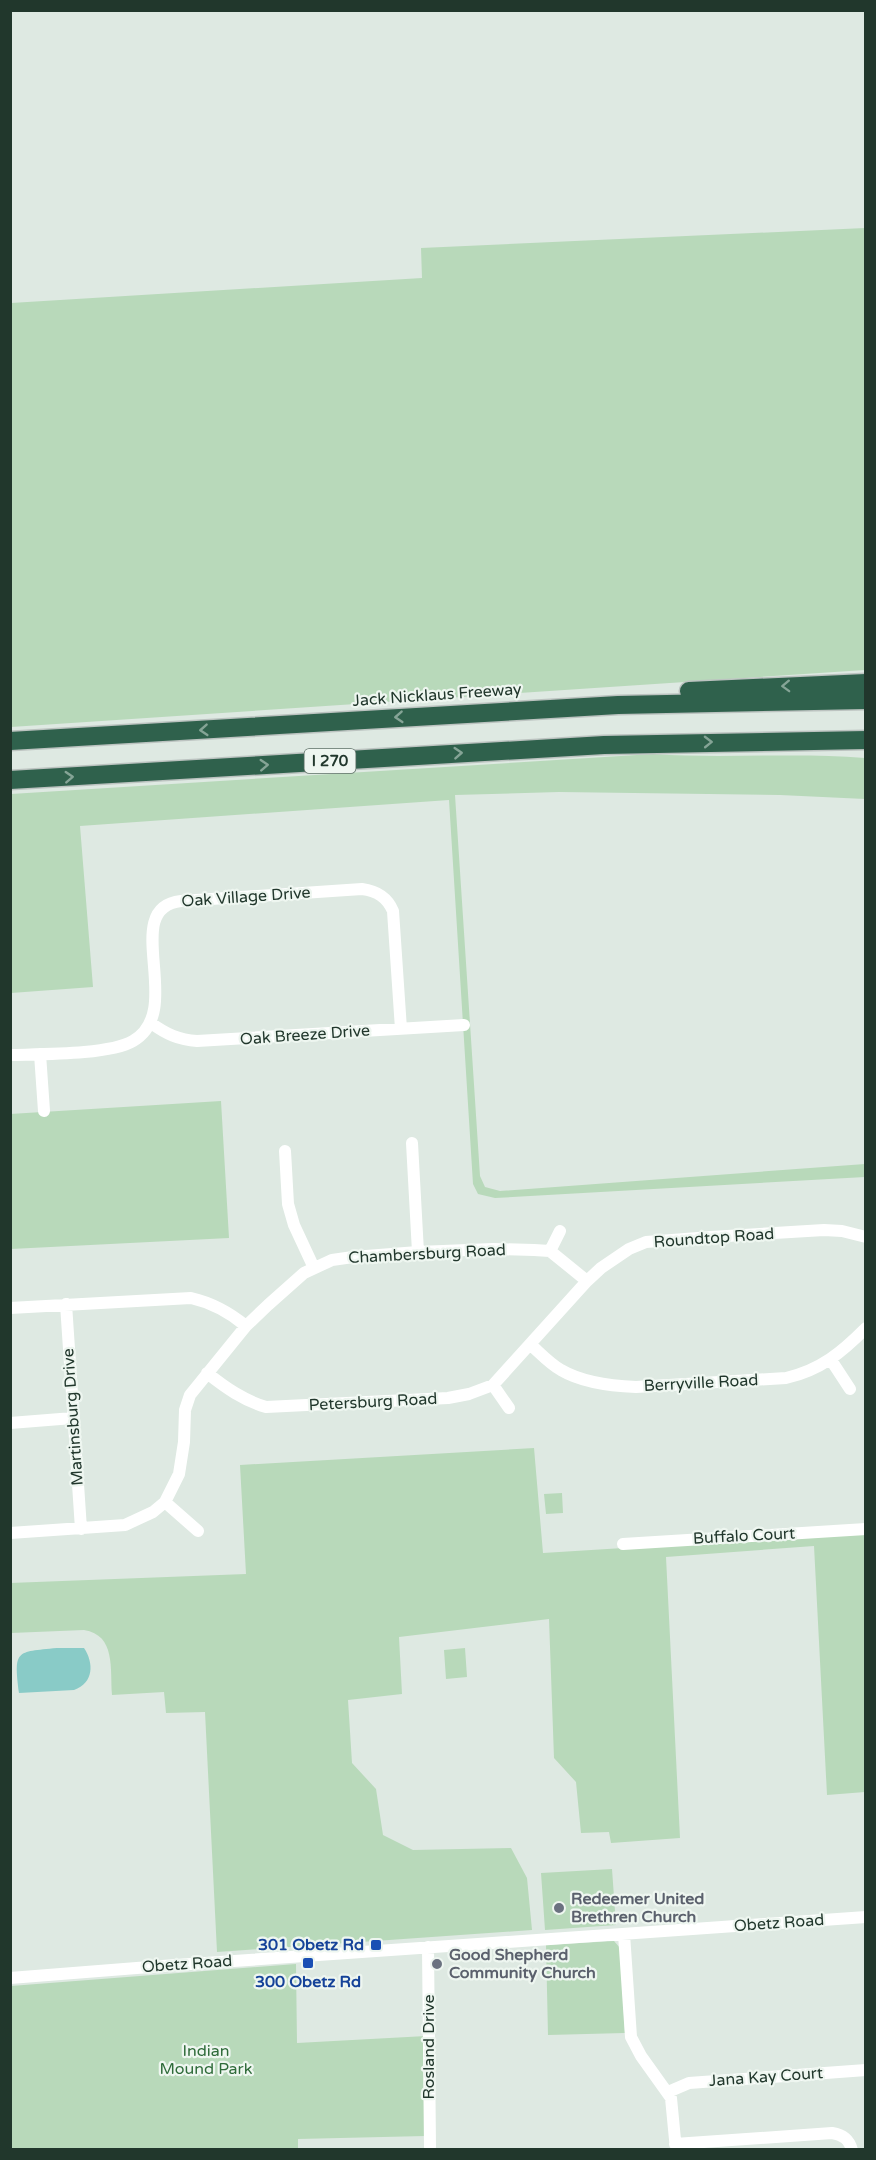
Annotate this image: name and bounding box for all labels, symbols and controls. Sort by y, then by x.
street label: Jack Nicklaus Freeway [352,679,523,711]
one-way arrow [782,680,791,693]
one-way arrow [394,710,403,723]
one-way arrow [199,723,208,736]
one-way arrow [704,735,713,748]
one-way arrow [454,747,463,760]
road number: I 270 [304,749,356,773]
one-way arrow [259,759,268,772]
one-way arrow [64,771,73,784]
street label: Oak Village Drive [181,883,311,911]
street label: Oak Breeze Drive [239,1020,371,1050]
street label: Roundtop Road [653,1224,775,1252]
street label: Chambersburg Road [348,1240,506,1268]
street label: Martinsburg Drive [58,1348,88,1486]
street label: Berryville Road [643,1370,759,1396]
street label: Petersburg Road [308,1389,438,1415]
street label: Buffalo Court [692,1523,796,1549]
place label: Redeemer United Brethren Church [571,1889,704,1927]
marker: Redeemer United Brethren Church [552,1901,566,1915]
street label: Obetz Road [733,1910,825,1936]
place label: 301 Obetz Rd [258,1935,364,1955]
marker: 301 Obetz Rd [369,1938,383,1952]
place label: Good Shepherd Community Church [449,1945,596,1983]
street label: Obetz Road [141,1951,233,1977]
marker: 300 Obetz Rd [301,1956,315,1970]
marker: Good Shepherd Community Church [430,1957,444,1971]
place label: 300 Obetz Rd [255,1972,361,1992]
street label: Rosland Drive [419,1994,439,2100]
park label: Indian Mound Park [160,2041,253,2079]
street label: Jana Kay Court [708,2063,824,2091]

